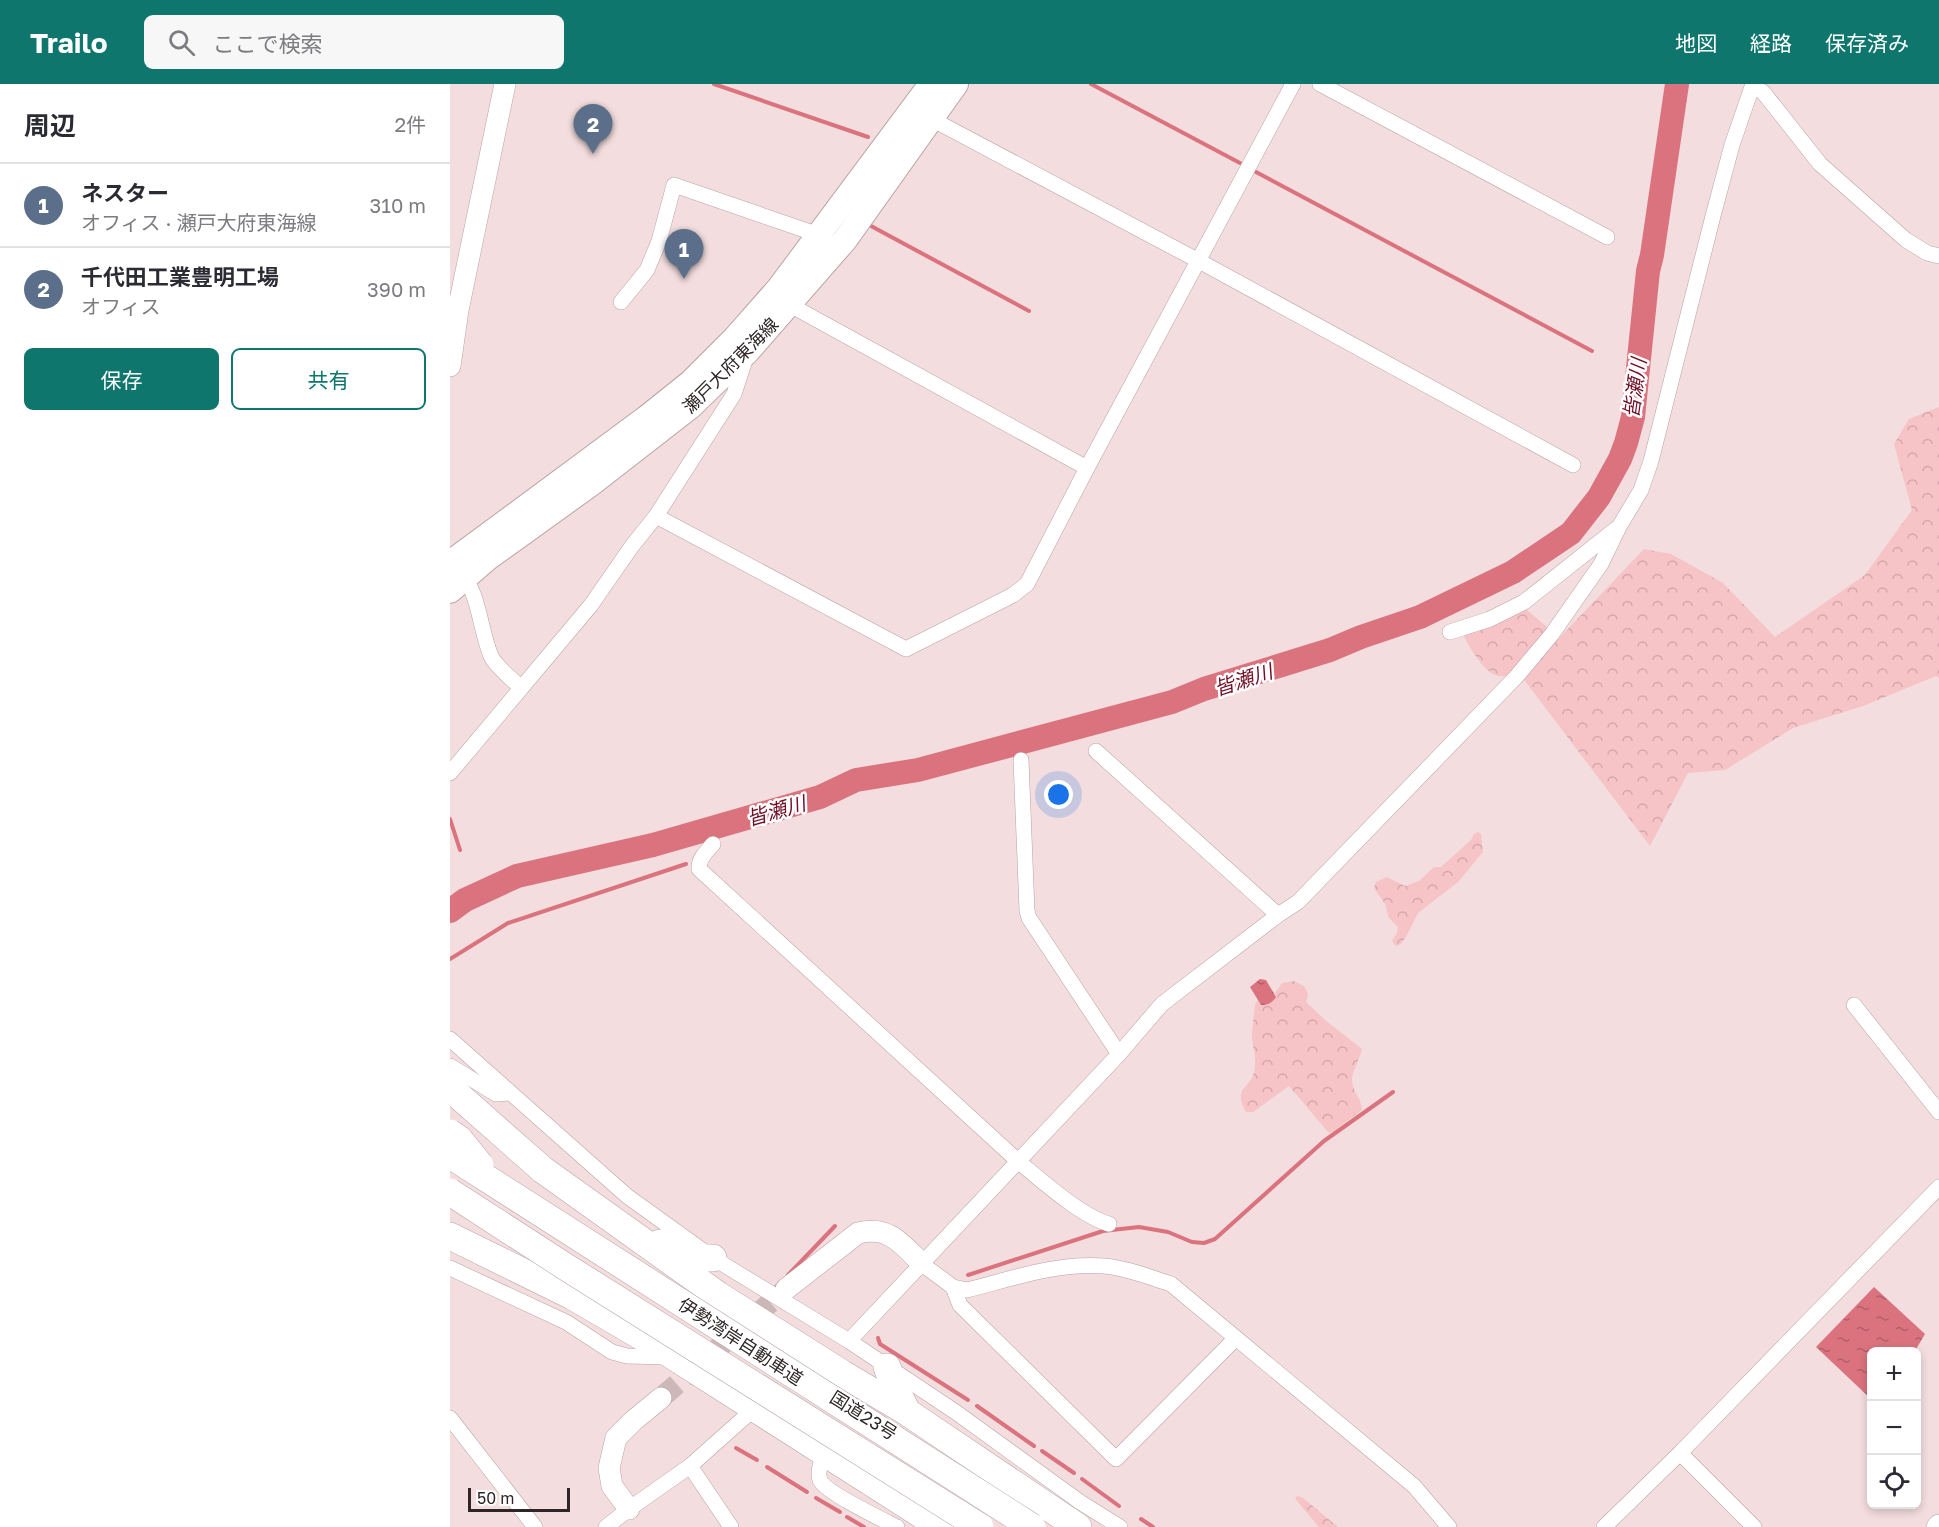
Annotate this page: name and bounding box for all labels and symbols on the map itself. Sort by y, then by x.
pin: 2 [574,104,612,154]
pin: 1 [664,230,704,279]
street label: 瀬戸大府東海線 [678,313,782,417]
water label: 皆瀬川 [1618,355,1650,419]
water label: 皆瀬川 [1211,658,1277,700]
your location [1044,780,1073,809]
water label: 皆瀬川 [744,790,810,830]
street label: 伊勢湾岸自動車道 [675,1293,807,1389]
street label: 国道23号 [826,1386,902,1444]
scale bar [468,1485,570,1512]

